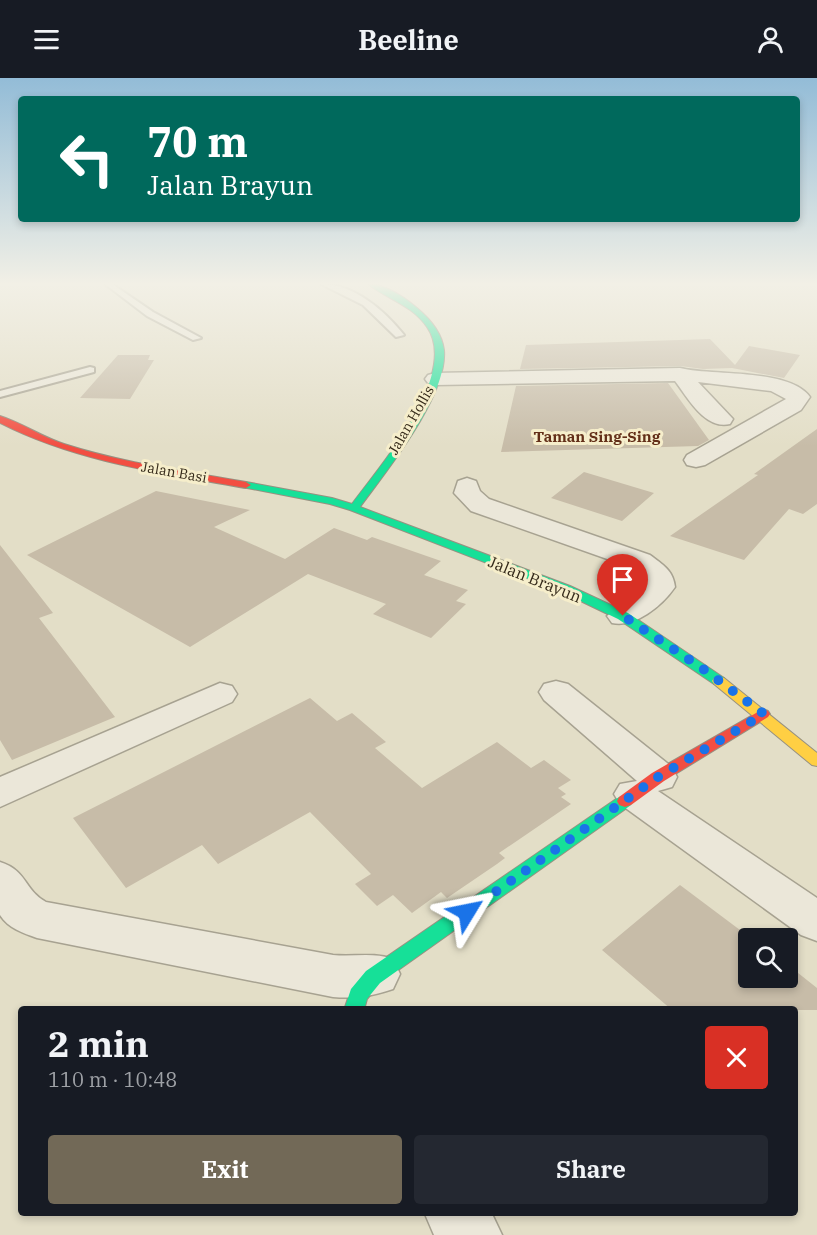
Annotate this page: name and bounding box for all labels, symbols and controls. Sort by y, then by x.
text: Beeline [358,22,459,57]
icon: menu [30,23,63,56]
icon: person [754,23,787,56]
text: 70 m [147,114,248,169]
icon: left [48,120,126,198]
text: Jalan Brayun [147,167,313,202]
street label: Jalan Hollis [384,382,438,458]
district label: Taman Sing-Sing [534,427,661,446]
street label: Jalan Basi [140,457,208,487]
street label: Jalan Brayun [486,551,584,607]
pin [597,554,648,616]
icon: arrive [606,563,639,596]
position arrow [435,880,499,944]
map controls [738,928,798,988]
button: search [738,928,798,988]
text: 2 min [48,1020,149,1067]
button: close [705,1026,768,1089]
text: 110 m · 10:48 [48,1066,177,1093]
button: Exit [48,1135,402,1204]
button: Share [414,1135,768,1204]

